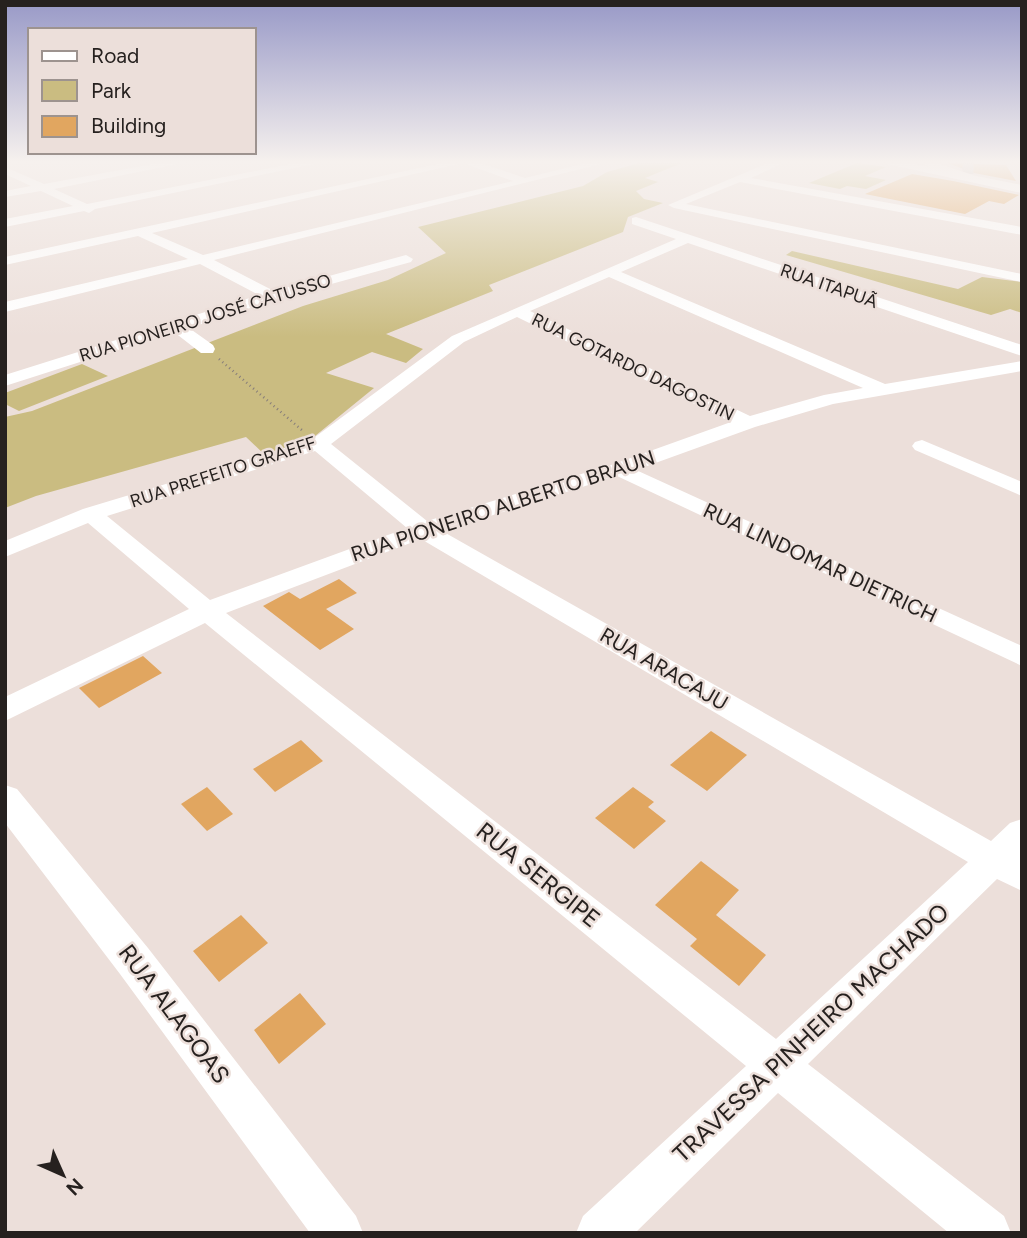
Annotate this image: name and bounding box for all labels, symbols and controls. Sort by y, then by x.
legend [28,28,256,154]
text: Road [91,43,139,68]
text: Park [91,78,132,103]
text: Building [91,113,166,138]
street label: RUA ITAPUÃ [777,259,881,313]
street label: RUA PIONEIRO JOSÉ CATUSSO [76,269,334,367]
street label: RUA GOTARDO DAGOSTIN [528,308,738,426]
street label: RUA PREFEITO GRAEFF [127,431,319,512]
street label: RUA PIONEIRO ALBERTO BRAUN [348,444,658,567]
street label: RUA LINDOMAR DIETRICH [699,497,941,628]
street label: RUA ARACAJU [596,622,733,715]
street label: RUA SERGIPE [471,816,606,933]
street label: TRAVESSA PINHEIRO MACHADO [667,897,954,1168]
street label: RUA ALAGOAS [113,939,236,1089]
north arrow [28,1140,98,1210]
text: N [61,1173,88,1200]

